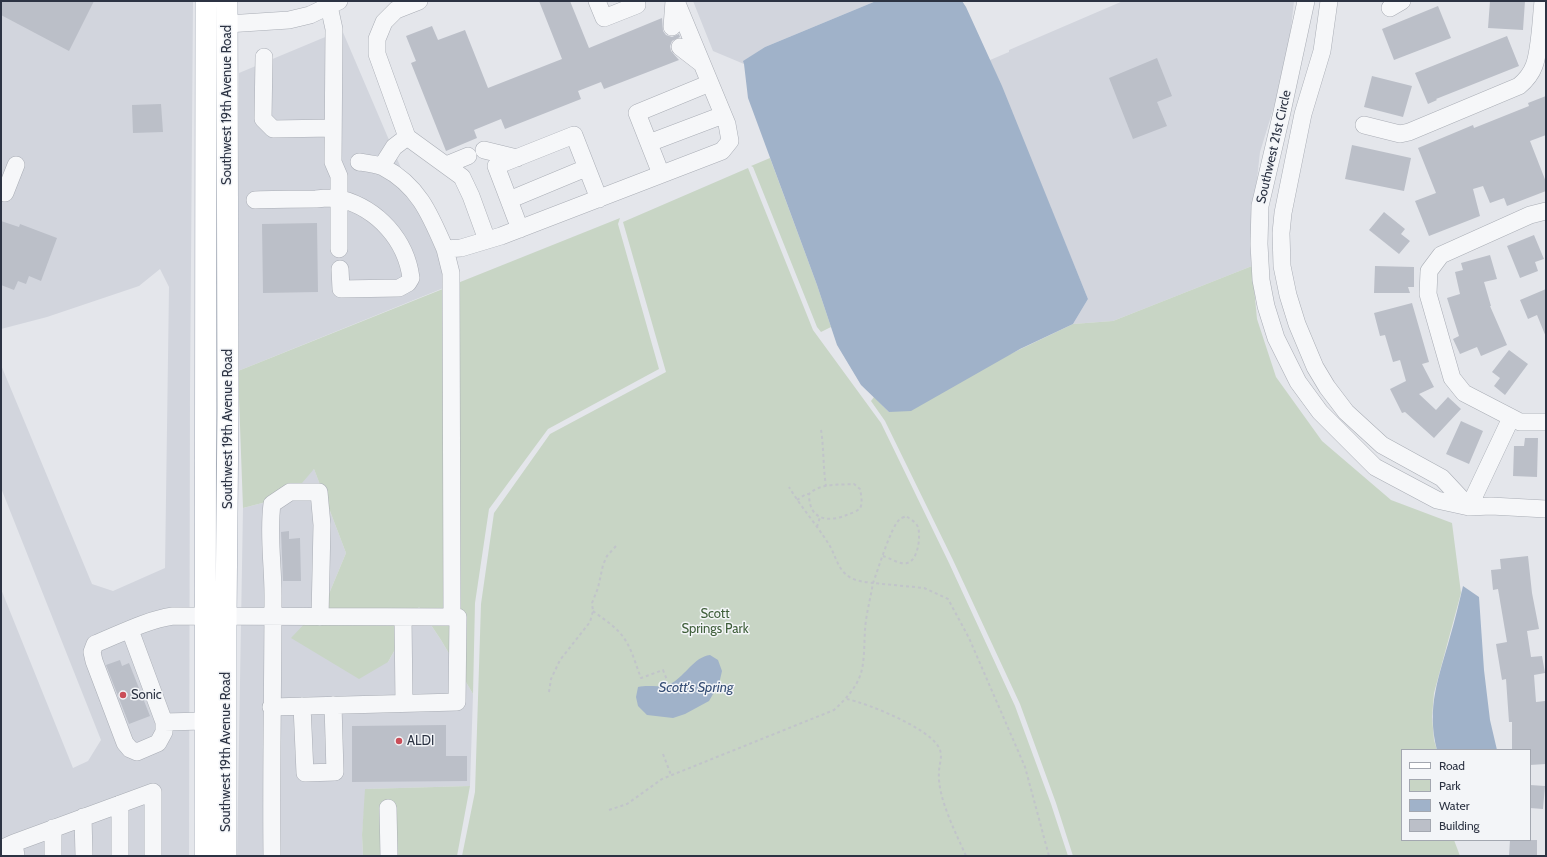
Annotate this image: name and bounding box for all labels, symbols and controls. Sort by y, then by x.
street label: Southwest 19th Avenue Road [219,25,235,185]
street label: Southwest 21st Circle [1253,89,1295,205]
street label: Southwest 19th Avenue Road [220,349,236,509]
park label: Scott Springs Park [681,606,749,637]
street label: Southwest 19th Avenue Road [218,672,234,832]
water label: Scott's Spring [659,680,733,696]
place label: Sonic [131,687,162,703]
marker: Sonic [118,690,128,700]
place label: ALDI [407,733,434,749]
marker: ALDI [394,736,404,746]
legend [1401,749,1531,841]
text: Road [1439,758,1465,773]
text: Park [1439,778,1461,793]
text: Water [1439,798,1469,813]
text: Building [1439,818,1480,833]

